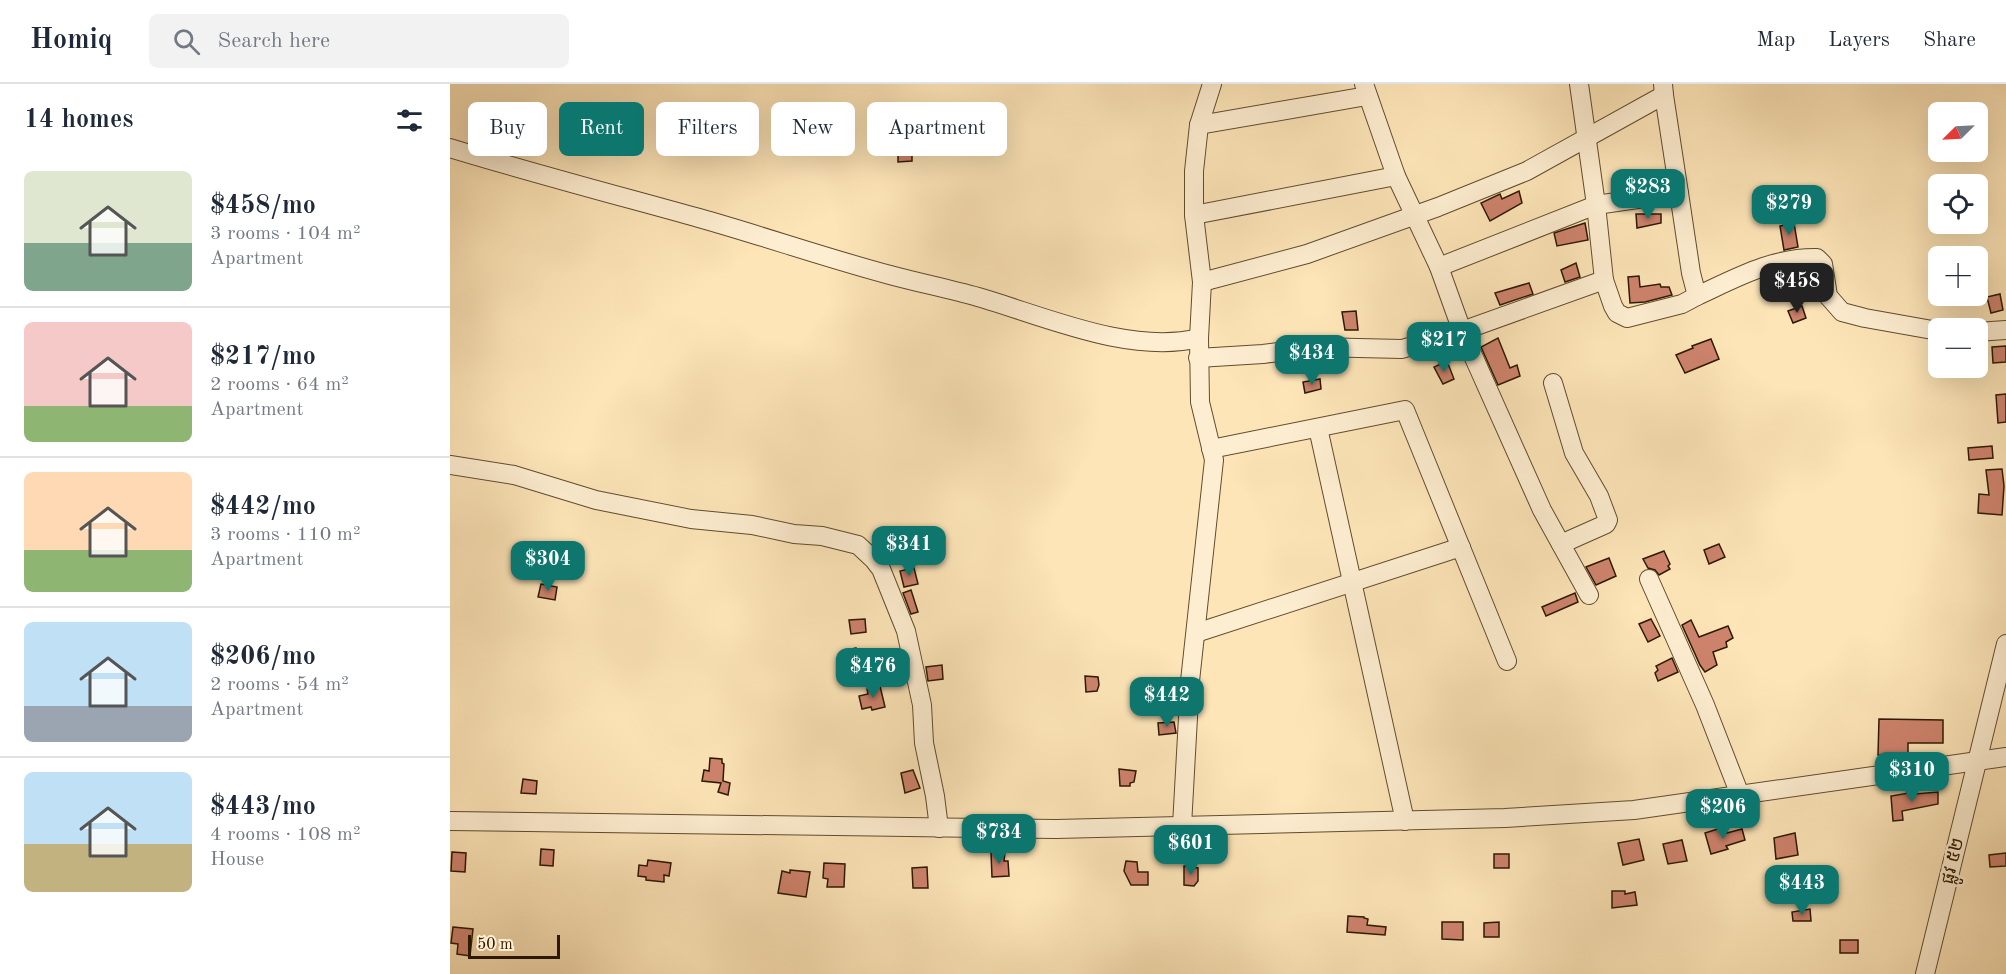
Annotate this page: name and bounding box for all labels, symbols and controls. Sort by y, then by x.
search box [149,14,569,68]
icon: search [170,25,203,58]
text: Homiq [30,27,113,55]
text: Search here [218,30,330,52]
text: Map [1756,30,1795,51]
text: Layers [1828,30,1890,51]
text: Share [1923,30,1976,51]
chip: Buy [468,102,547,156]
chip: Rent [559,102,644,156]
chip: Filters [656,102,759,156]
chip: New [771,102,855,156]
chip: Apartment [867,102,1007,156]
north arrow [1928,102,1988,162]
map controls [1928,102,1988,378]
icon: filters [393,104,426,137]
text: 14 homes [24,107,133,133]
pin: $283 [1612,169,1684,220]
button: locate [1928,174,1988,234]
text: $283 [1625,178,1671,198]
pin: $279 [1753,185,1825,236]
text: $458/mo [210,193,316,219]
text: $279 [1766,194,1812,214]
icon: home [72,195,144,267]
text: 3 rooms · 104 m² [210,224,360,244]
button: + [1928,246,1988,306]
text: Apartment [210,249,304,269]
pin: $458 [1761,263,1833,314]
text: $458 [1774,272,1820,292]
button: − [1928,318,1988,378]
pin: $217 [1408,322,1480,373]
text: $217 [1421,331,1467,351]
pin: $434 [1276,335,1348,386]
text: $217/mo [210,344,316,370]
text: $434 [1289,344,1335,364]
icon: home [72,346,144,418]
text: 2 rooms · 64 m² [210,375,349,395]
text: Apartment [210,400,304,420]
text: $442/mo [210,494,316,520]
icon: home [72,496,144,568]
text: 3 rooms · 110 m² [210,525,360,545]
pin: $341 [873,526,945,577]
text: $341 [886,535,932,555]
pin: $304 [512,541,584,592]
text: Apartment [210,550,304,570]
text: $304 [525,550,571,570]
text: $206/mo [210,644,316,670]
icon: home [72,646,144,718]
pin: $476 [837,648,909,699]
text: $476 [850,657,896,677]
text: 2 rooms · 54 m² [210,675,349,695]
pin: $442 [1131,677,1203,728]
text: $442 [1144,686,1190,706]
text: Apartment [210,700,304,720]
pin: $310 [1876,752,1948,803]
text: $310 [1889,761,1935,781]
pin: $206 [1687,789,1759,840]
text: $443/mo [210,794,316,820]
icon: home [72,796,144,868]
text: $206 [1700,798,1746,818]
pin: $734 [963,814,1035,865]
text: $734 [976,823,1022,843]
text: 4 rooms · 108 m² [210,825,360,845]
pin: $601 [1155,825,1227,876]
text: $601 [1168,834,1214,854]
street label: ផ្លូវ ៥២ [1939,836,1974,888]
text: House [210,850,264,870]
pin: $443 [1766,865,1838,916]
text: $443 [1779,874,1825,894]
scale bar [468,932,560,960]
text: 50 m [477,937,513,953]

